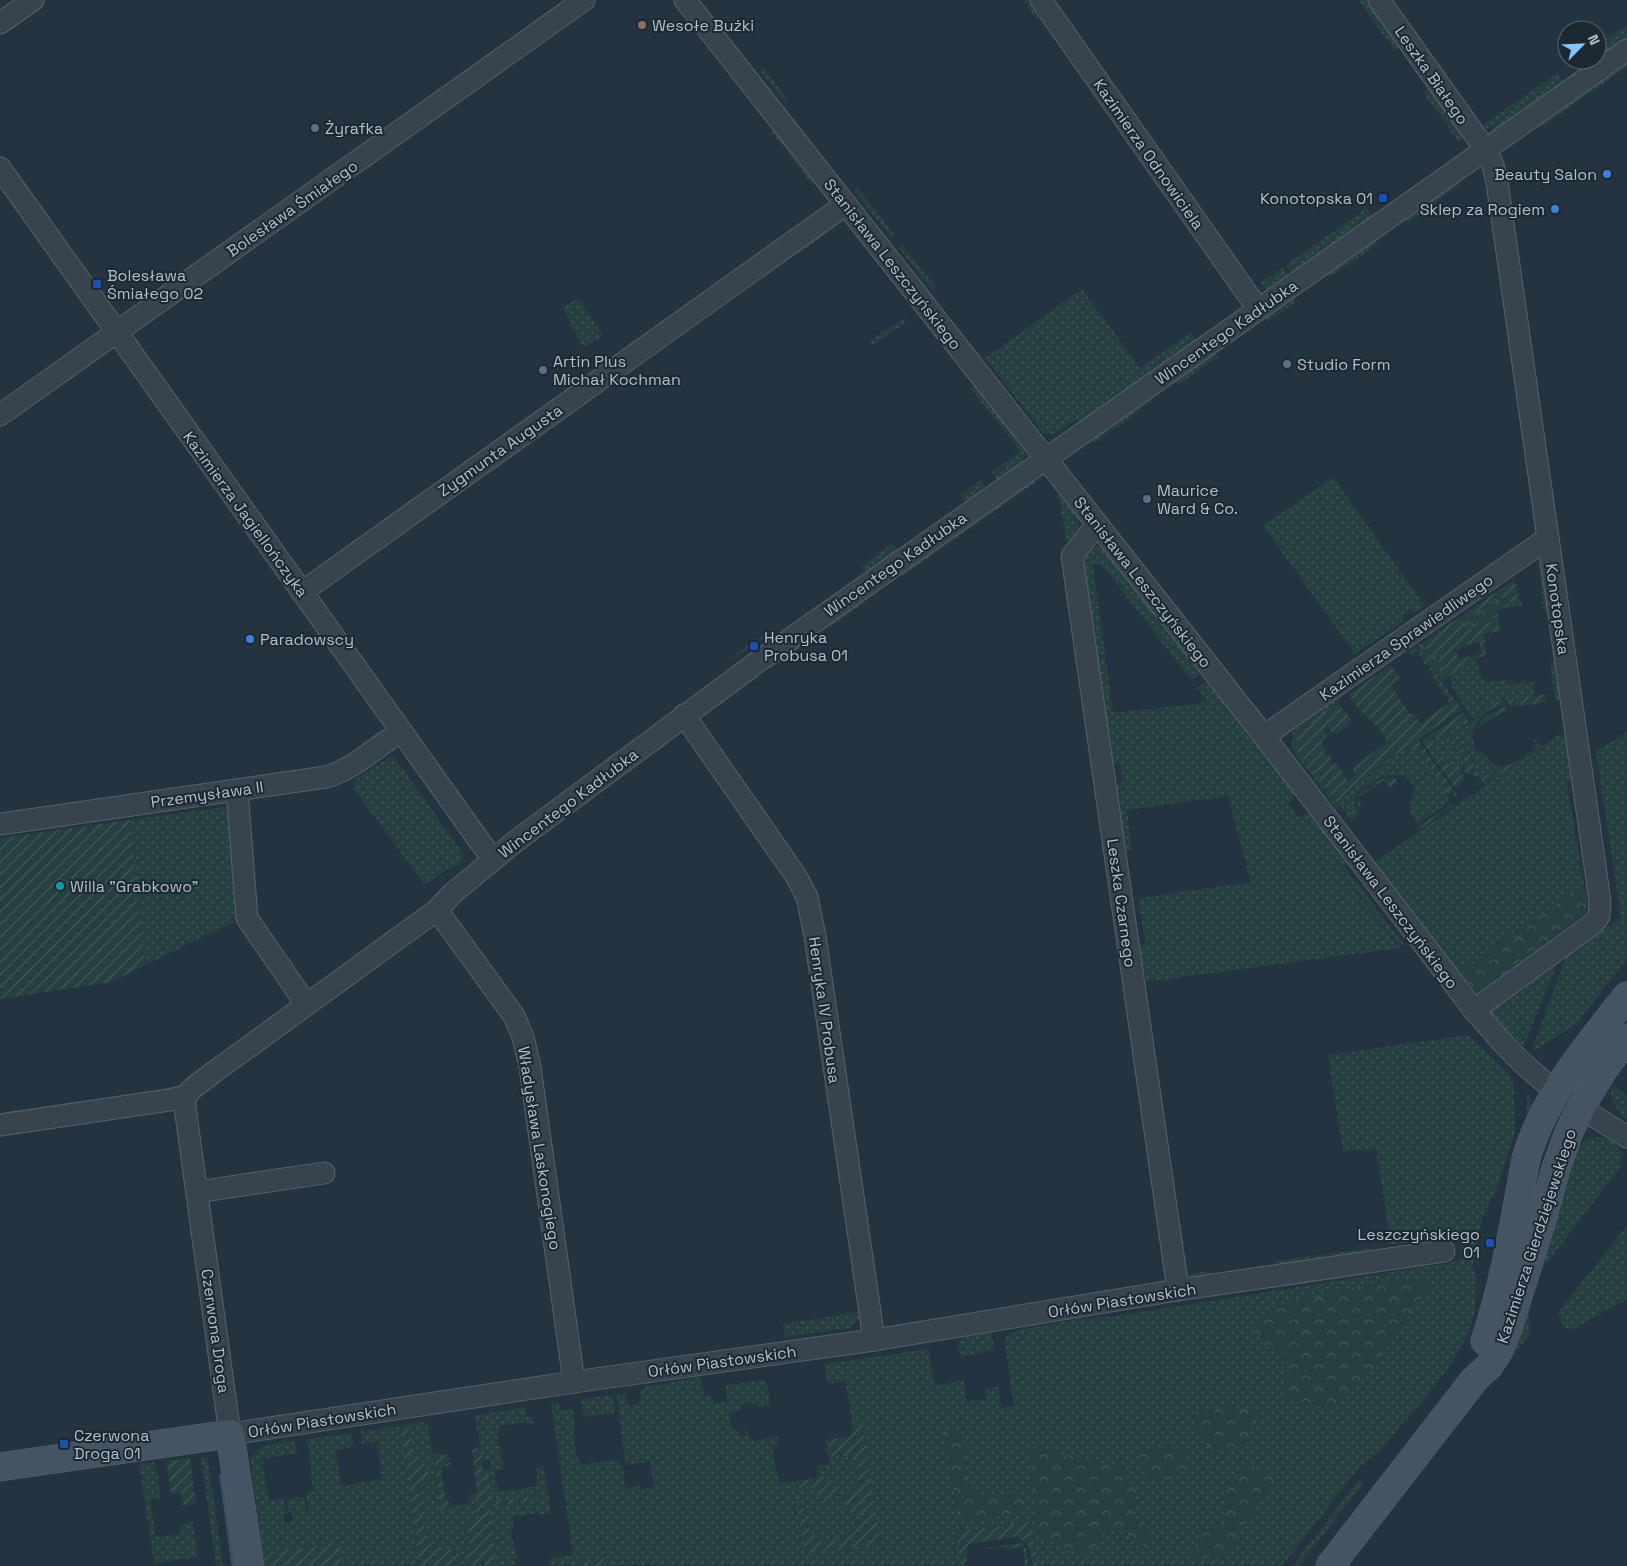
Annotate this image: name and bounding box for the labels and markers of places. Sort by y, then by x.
place label: Wesołe Buźki [652,15,754,36]
marker: Wesołe Buźki [636,19,648,31]
place label: Żyrafka [325,118,383,139]
marker: Żyrafka [309,122,321,134]
place label: Beauty Salon [1494,164,1597,185]
marker: Beauty Salon [1601,168,1613,180]
place label: Konotopska 01 [1260,188,1373,209]
marker: Konotopska 01 [1377,192,1389,204]
place label: Sklep za Rogiem [1420,199,1545,220]
marker: Sklep za Rogiem [1549,203,1561,215]
place label: Bolesława Śmiałego 02 [107,265,203,304]
marker: Bolesława Śmiałego 02 [91,278,103,290]
place label: Artin Plus Michał Kochman [553,351,681,390]
place label: Studio Form [1297,354,1390,375]
marker: Studio Form [1281,358,1293,370]
marker: Artin Plus Michał Kochman [537,364,549,376]
place label: Maurice Ward & Co. [1157,480,1238,519]
marker: Maurice Ward & Co. [1141,493,1153,505]
place label: Henryka Probusa 01 [764,627,848,666]
place label: Paradowscy [260,629,354,650]
marker: Paradowscy [244,633,256,645]
marker: Henryka Probusa 01 [748,640,760,652]
place label: Willa "Grabkowo" [70,876,198,897]
marker: Willa "Grabkowo" [54,880,66,892]
place label: Leszczyńskiego 01 [1358,1224,1480,1263]
marker: Leszczyńskiego 01 [1484,1237,1496,1249]
place label: Czerwona Droga 01 [74,1425,149,1464]
marker: Czerwona Droga 01 [58,1438,70,1450]

